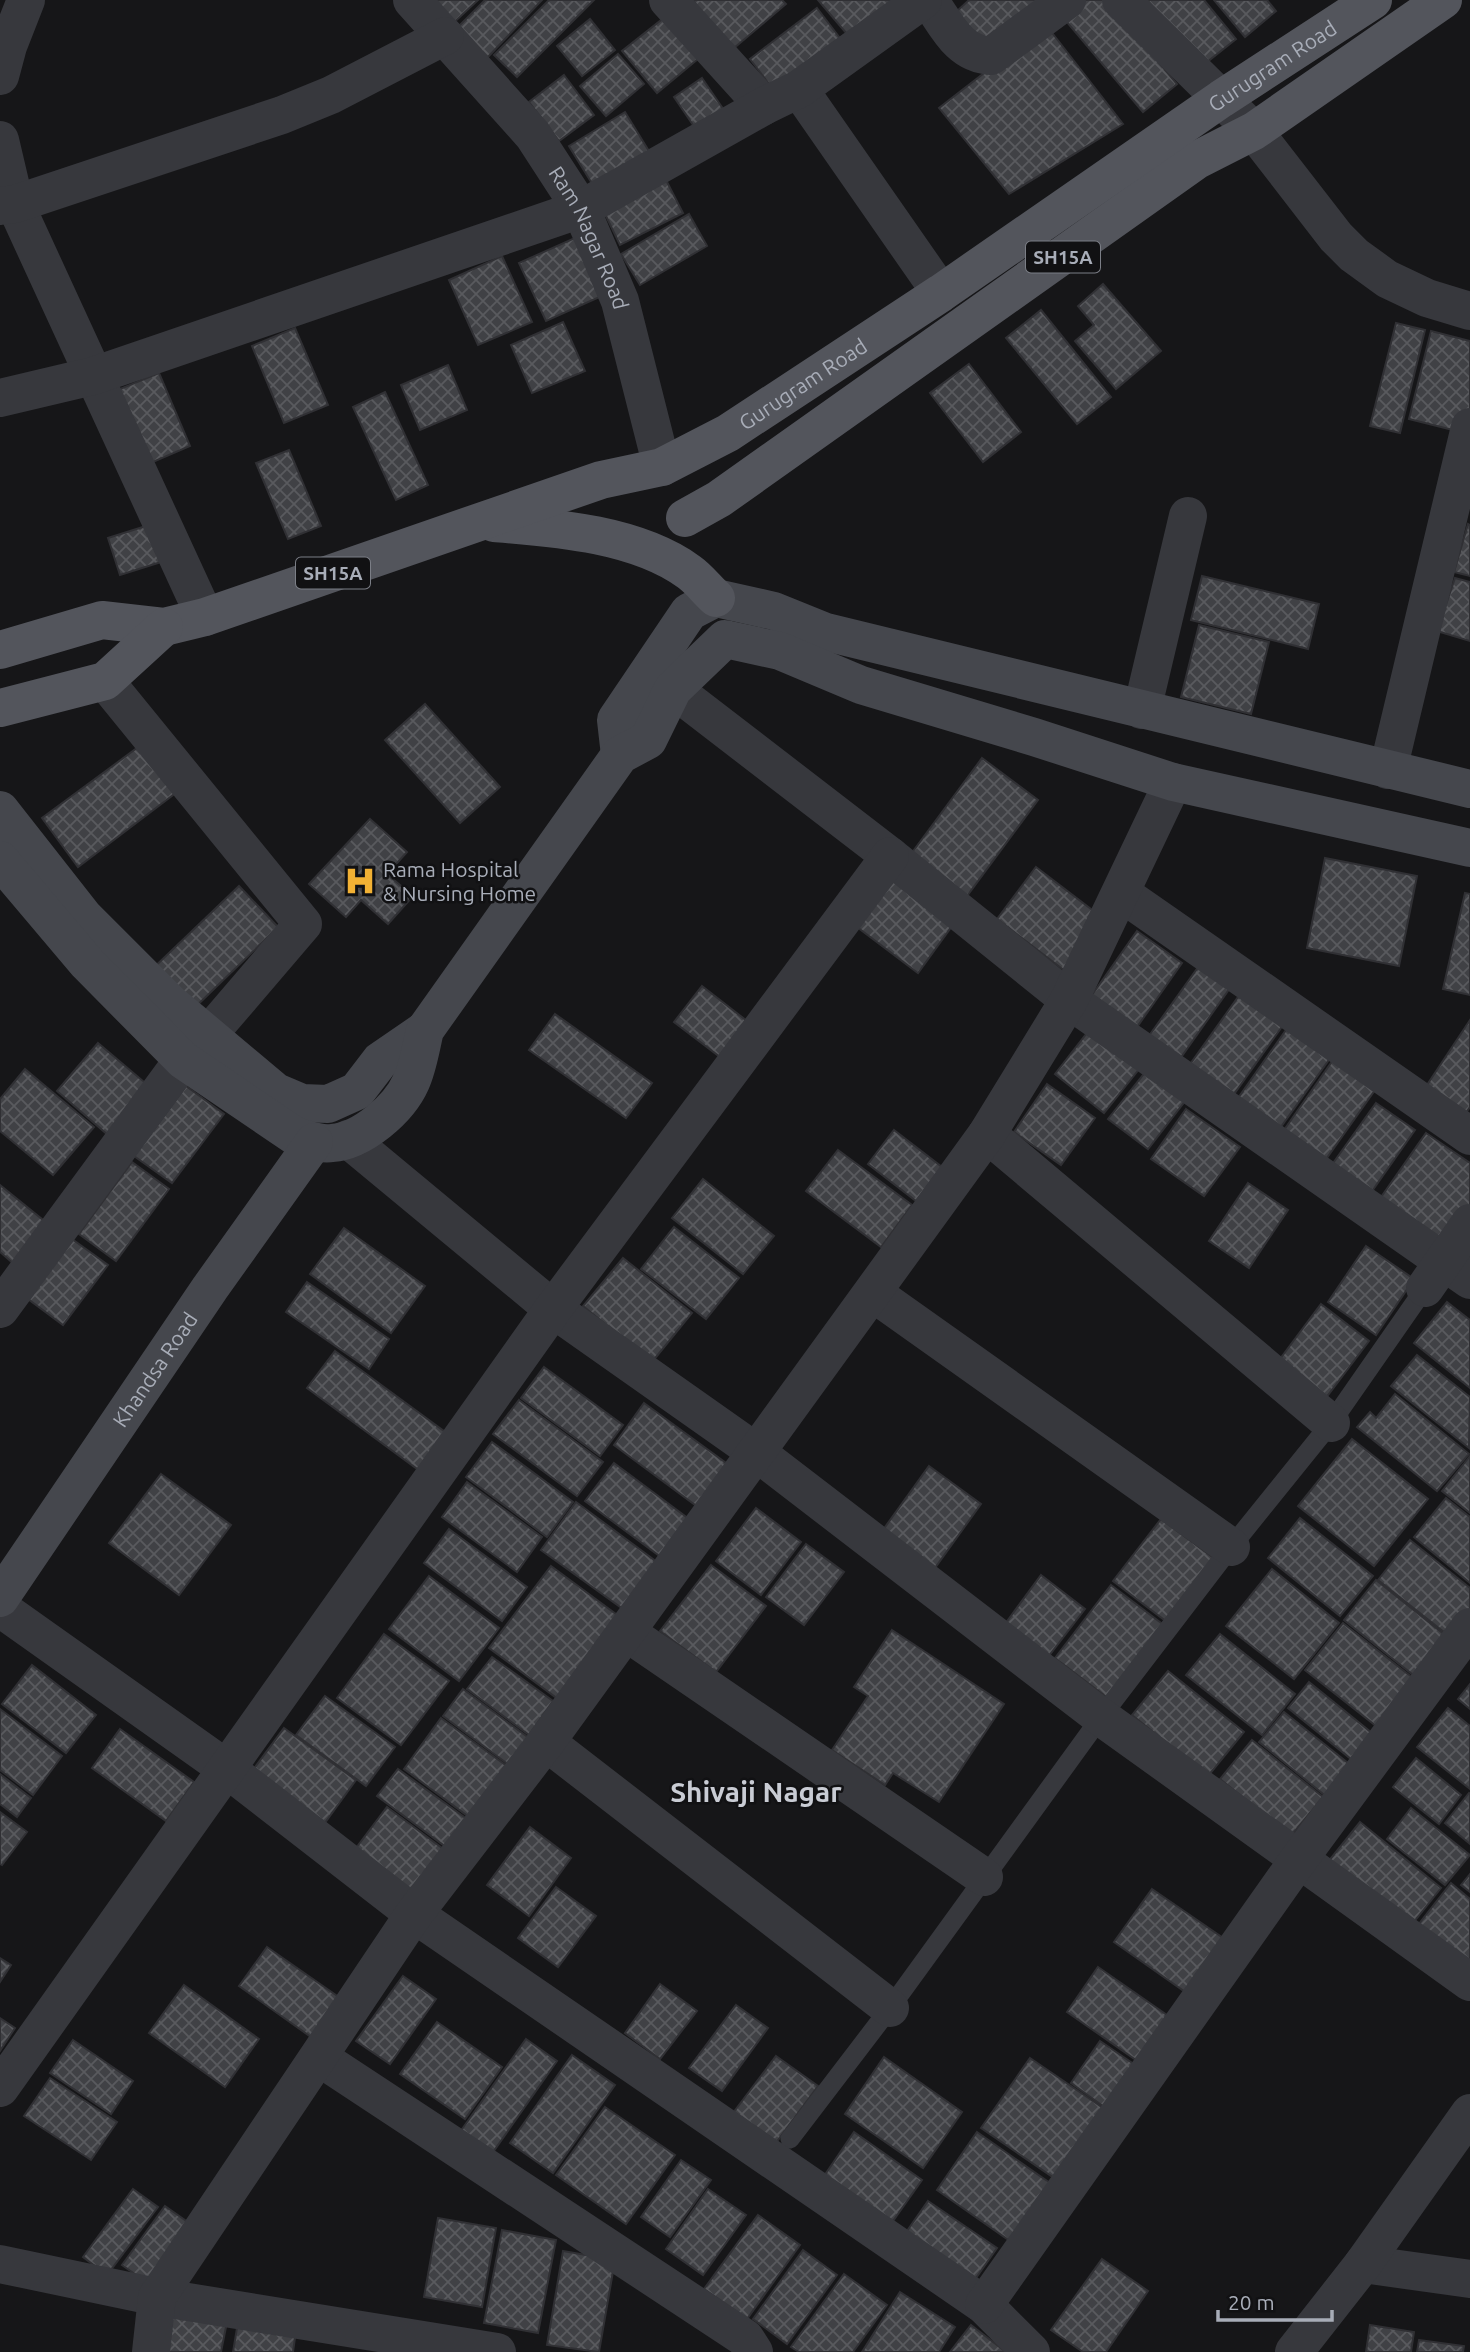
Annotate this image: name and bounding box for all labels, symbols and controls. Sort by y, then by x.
street label: Gurugram Road [1203,15,1341,116]
street label: Ram Nagar Road [544,162,634,312]
road number: SH15A [1026,242,1100,272]
street label: Gurugram Road [734,333,871,435]
road number: SH15A [296,558,370,588]
place label: Rama Hospital & Nursing Home [383,857,536,905]
hospital icon: Rama Hospital & Nursing Home [343,864,377,898]
street label: Khandsa Road [108,1308,202,1431]
district label: Shivaji Nagar [670,1776,842,1807]
scale bar [1218,2278,1332,2322]
text: 20 m [1228,2290,1275,2314]

